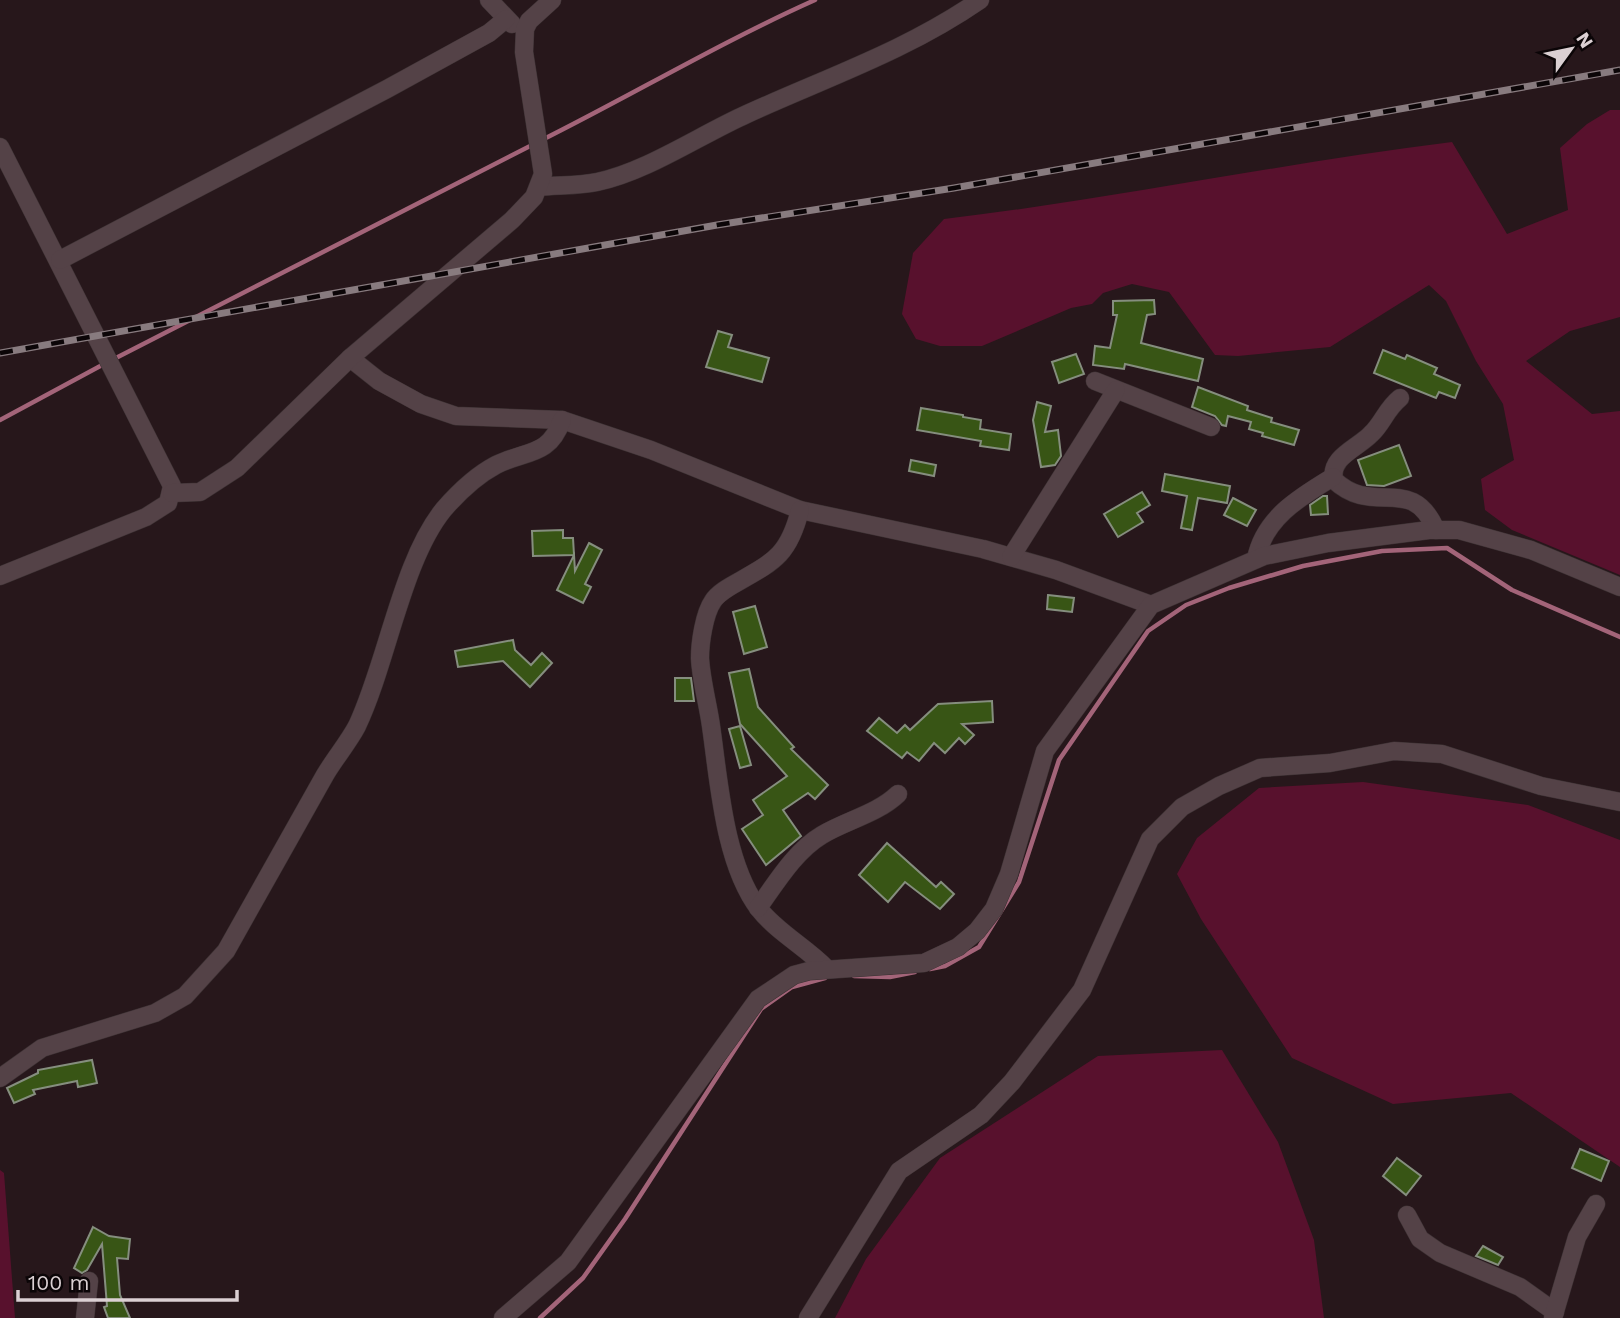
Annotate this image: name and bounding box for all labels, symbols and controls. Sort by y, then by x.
north arrow [1536,14,1606,84]
text: N [1571,28,1598,52]
scale bar [18,1258,236,1302]
text: 100 m [28,1270,90,1295]

